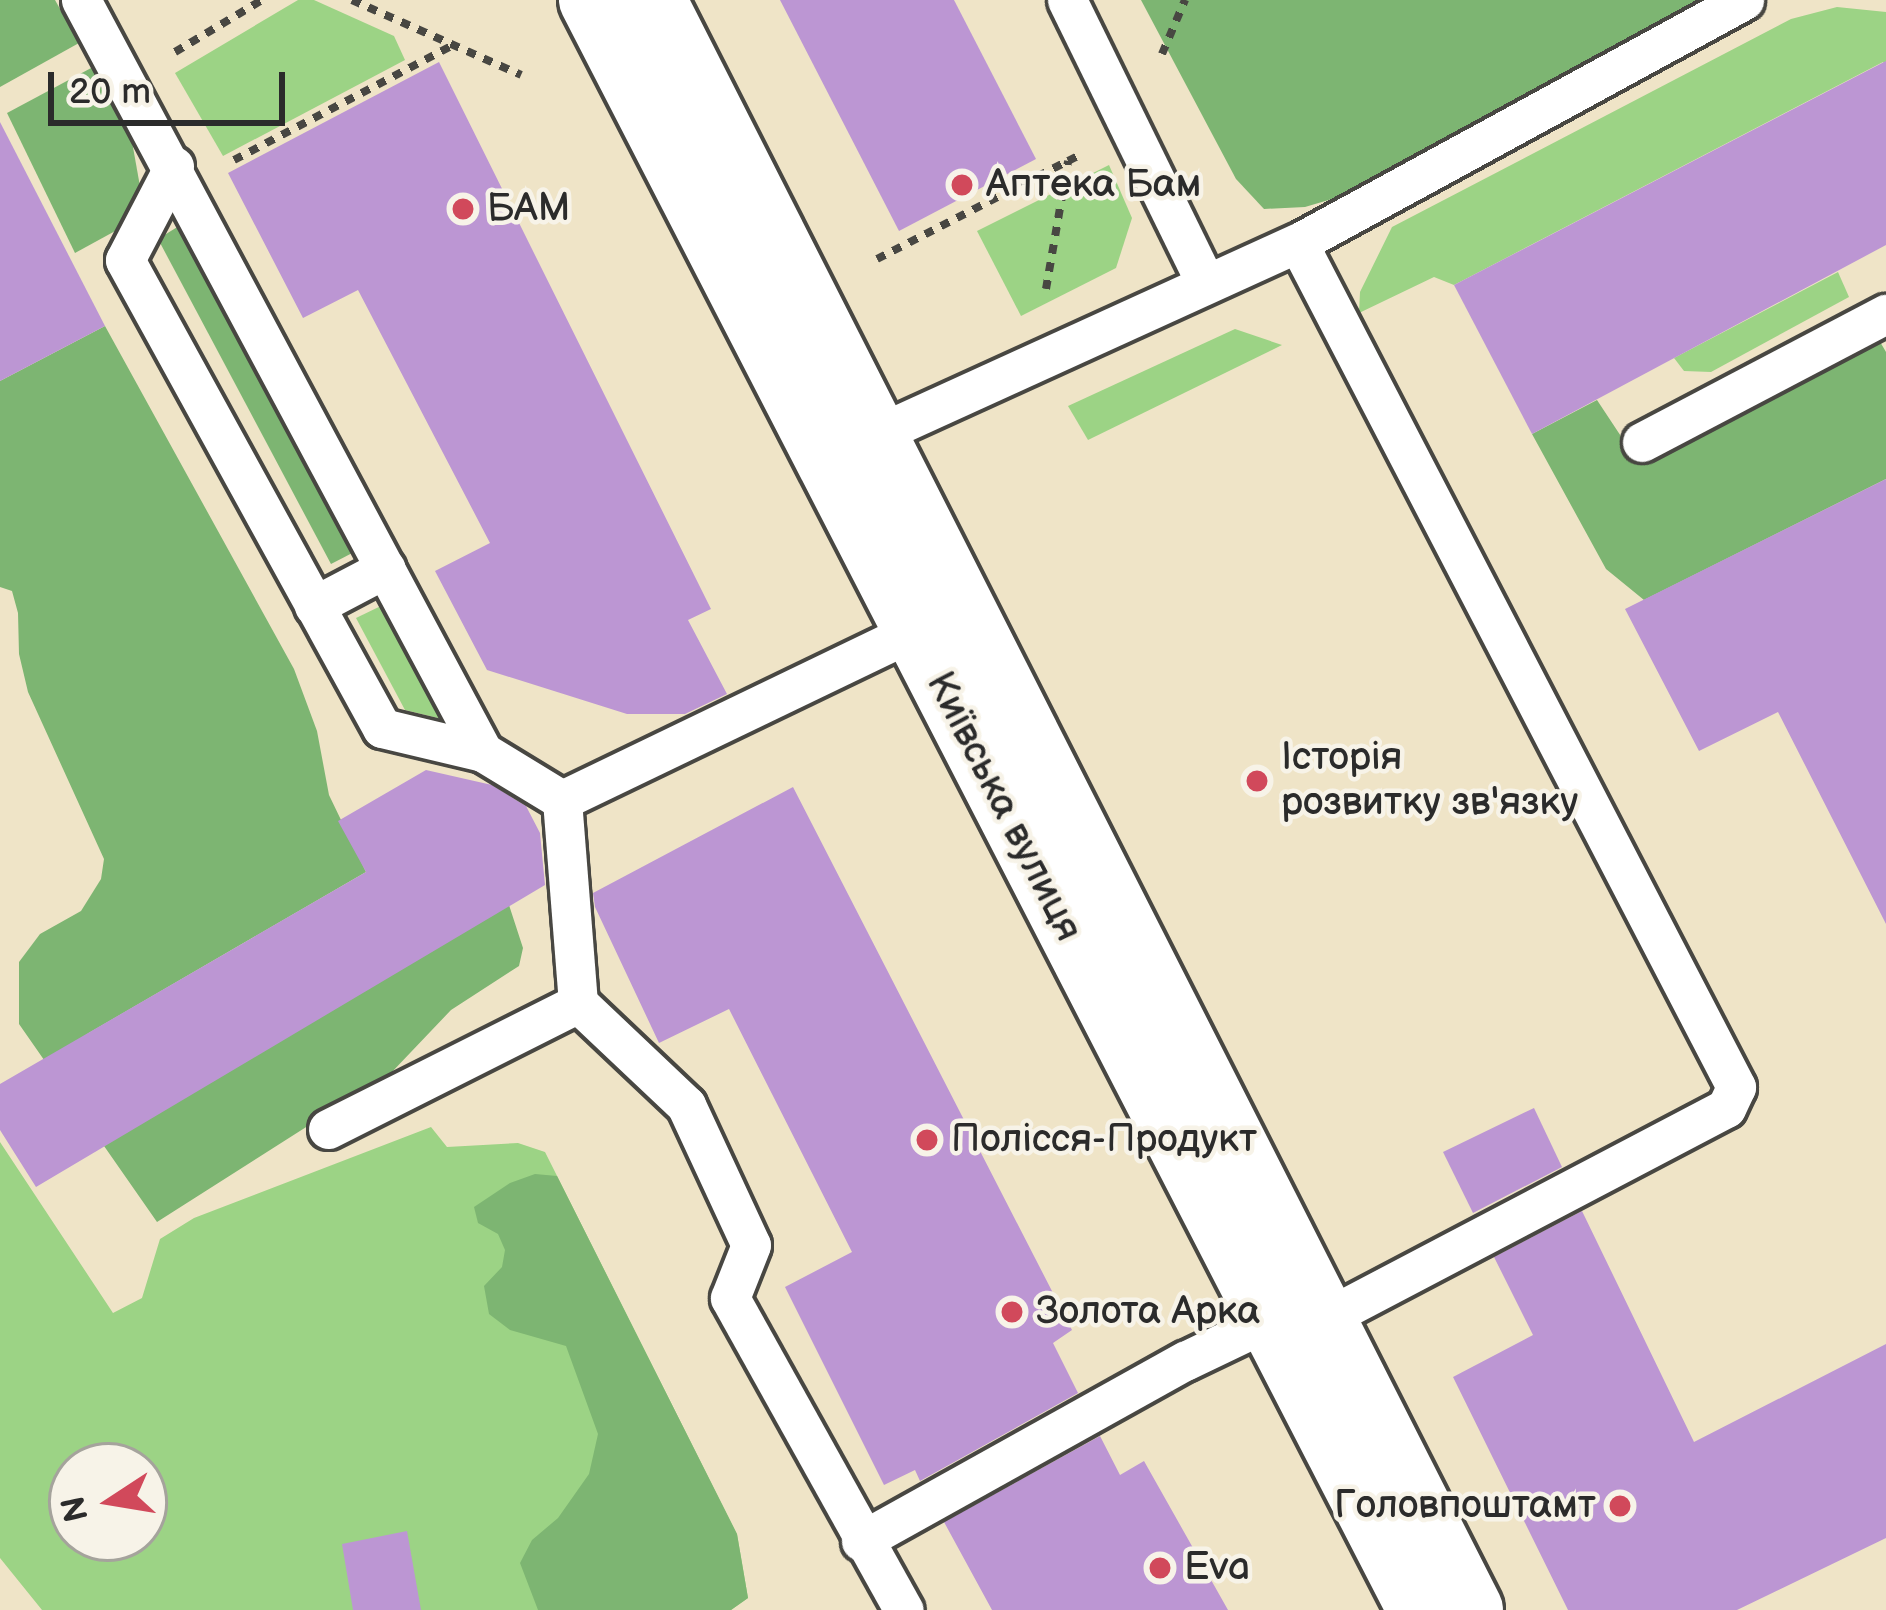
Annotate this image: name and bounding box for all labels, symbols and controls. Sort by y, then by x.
scale bar [54,48,291,122]
text: 20 m [69,71,151,114]
place label: Аптека Бам [986,162,1202,208]
marker: Аптека Бам [949,172,975,198]
place label: БАМ [487,186,570,232]
marker: БАМ [450,196,476,222]
street label: Київська вулиця [915,665,1091,949]
place label: Історія розвитку зв'язку [1281,736,1578,827]
marker: Історія розвитку зв'язку [1244,768,1270,794]
place label: Полісся-Продукт [951,1117,1257,1163]
marker: Полісся-Продукт [914,1127,940,1153]
place label: Золота Арка [1036,1289,1260,1335]
marker: Золота Арка [999,1299,1025,1325]
north arrow [48,1442,168,1562]
place label: Головпоштамт [1334,1483,1596,1529]
text: N [54,1493,98,1525]
marker: Головпоштамт [1607,1493,1633,1519]
place label: Eva [1184,1545,1250,1591]
marker: Eva [1147,1555,1173,1581]

